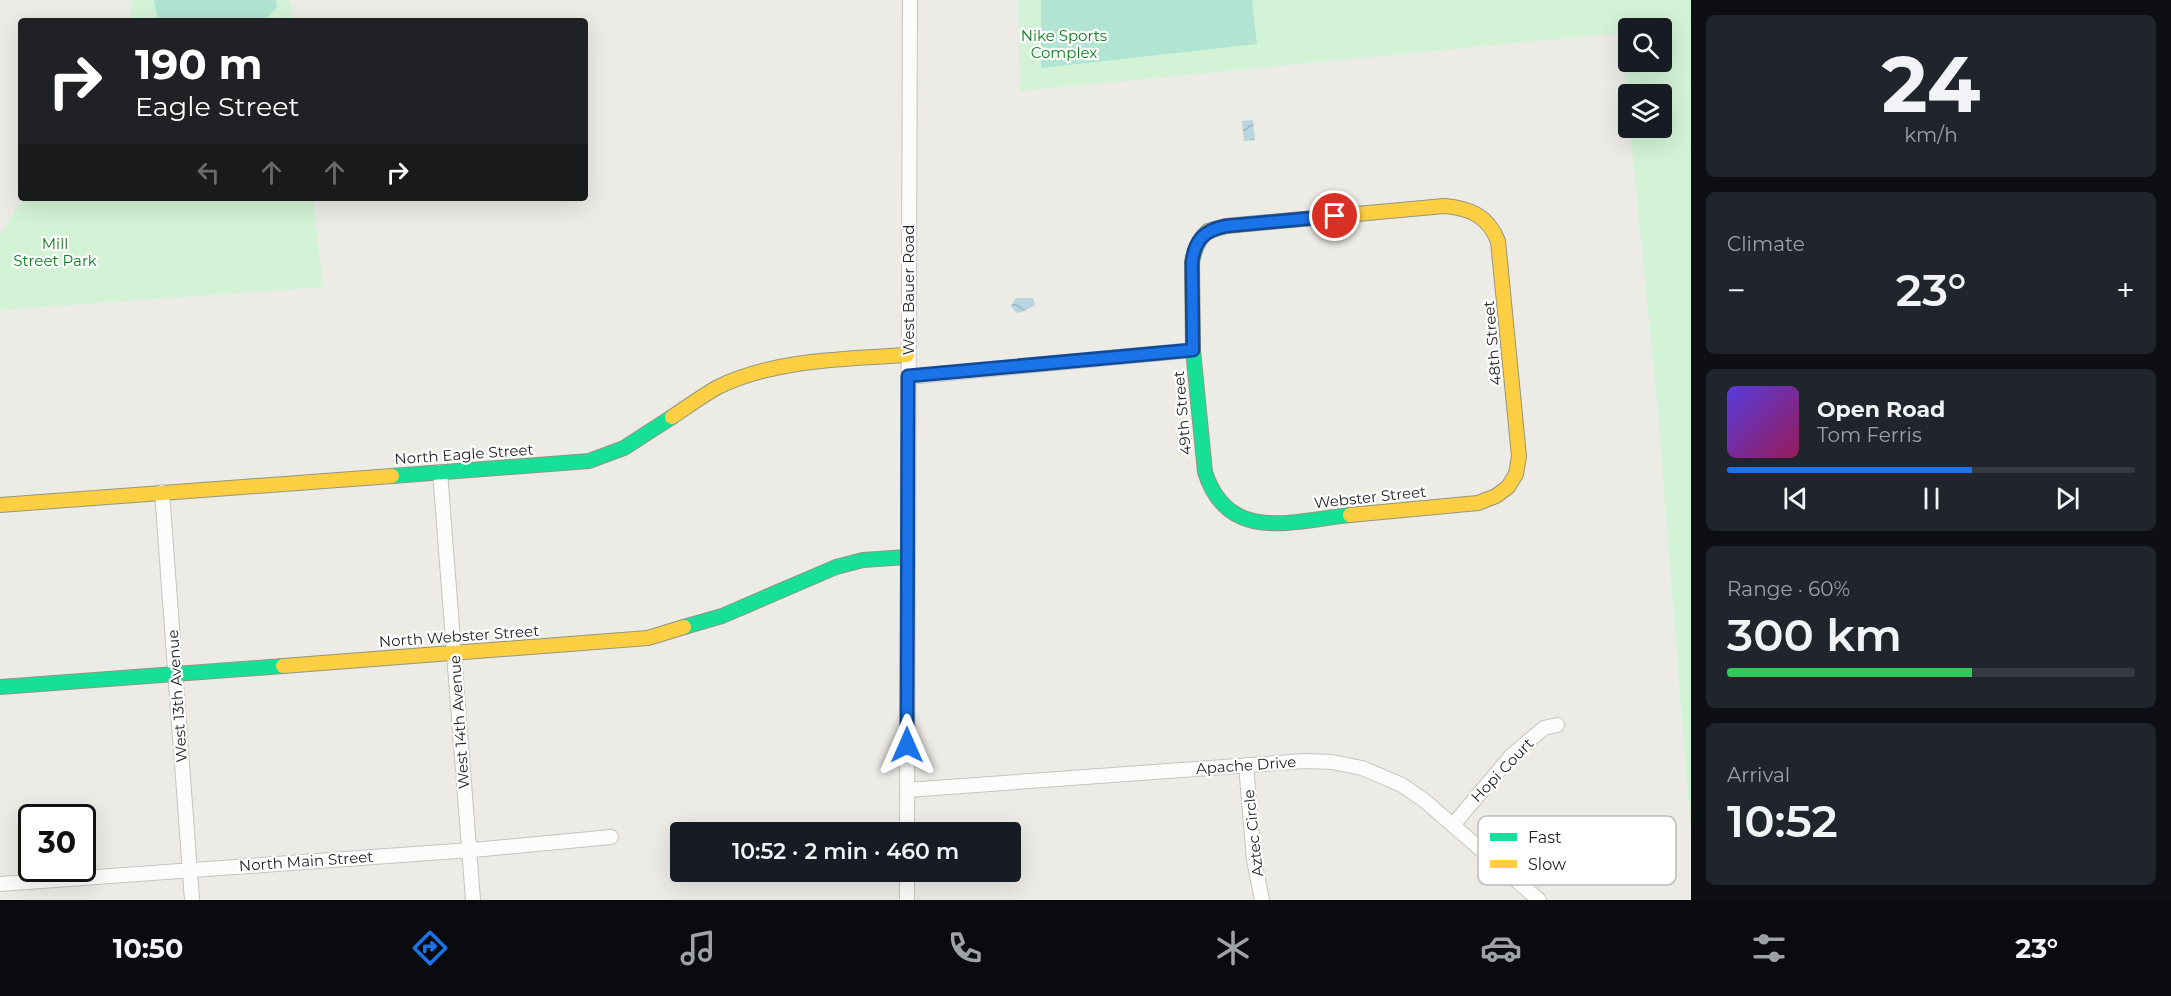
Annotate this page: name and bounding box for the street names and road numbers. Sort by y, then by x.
street label: West Bauer Road [899,225,918,355]
street label: 48th Street [1479,300,1505,386]
street label: 49th Street [1169,370,1195,456]
street label: North Eagle Street [394,440,534,468]
street label: Webster Street [1313,482,1427,512]
street label: North Webster Street [378,621,540,651]
street label: West 13th Avenue [163,629,191,763]
street label: West 14th Avenue [445,654,473,790]
street label: Hopi Court [1467,734,1537,806]
street label: Apache Drive [1195,752,1297,778]
street label: Aztec Circle [1239,788,1267,878]
street label: North Main Street [238,847,374,875]

